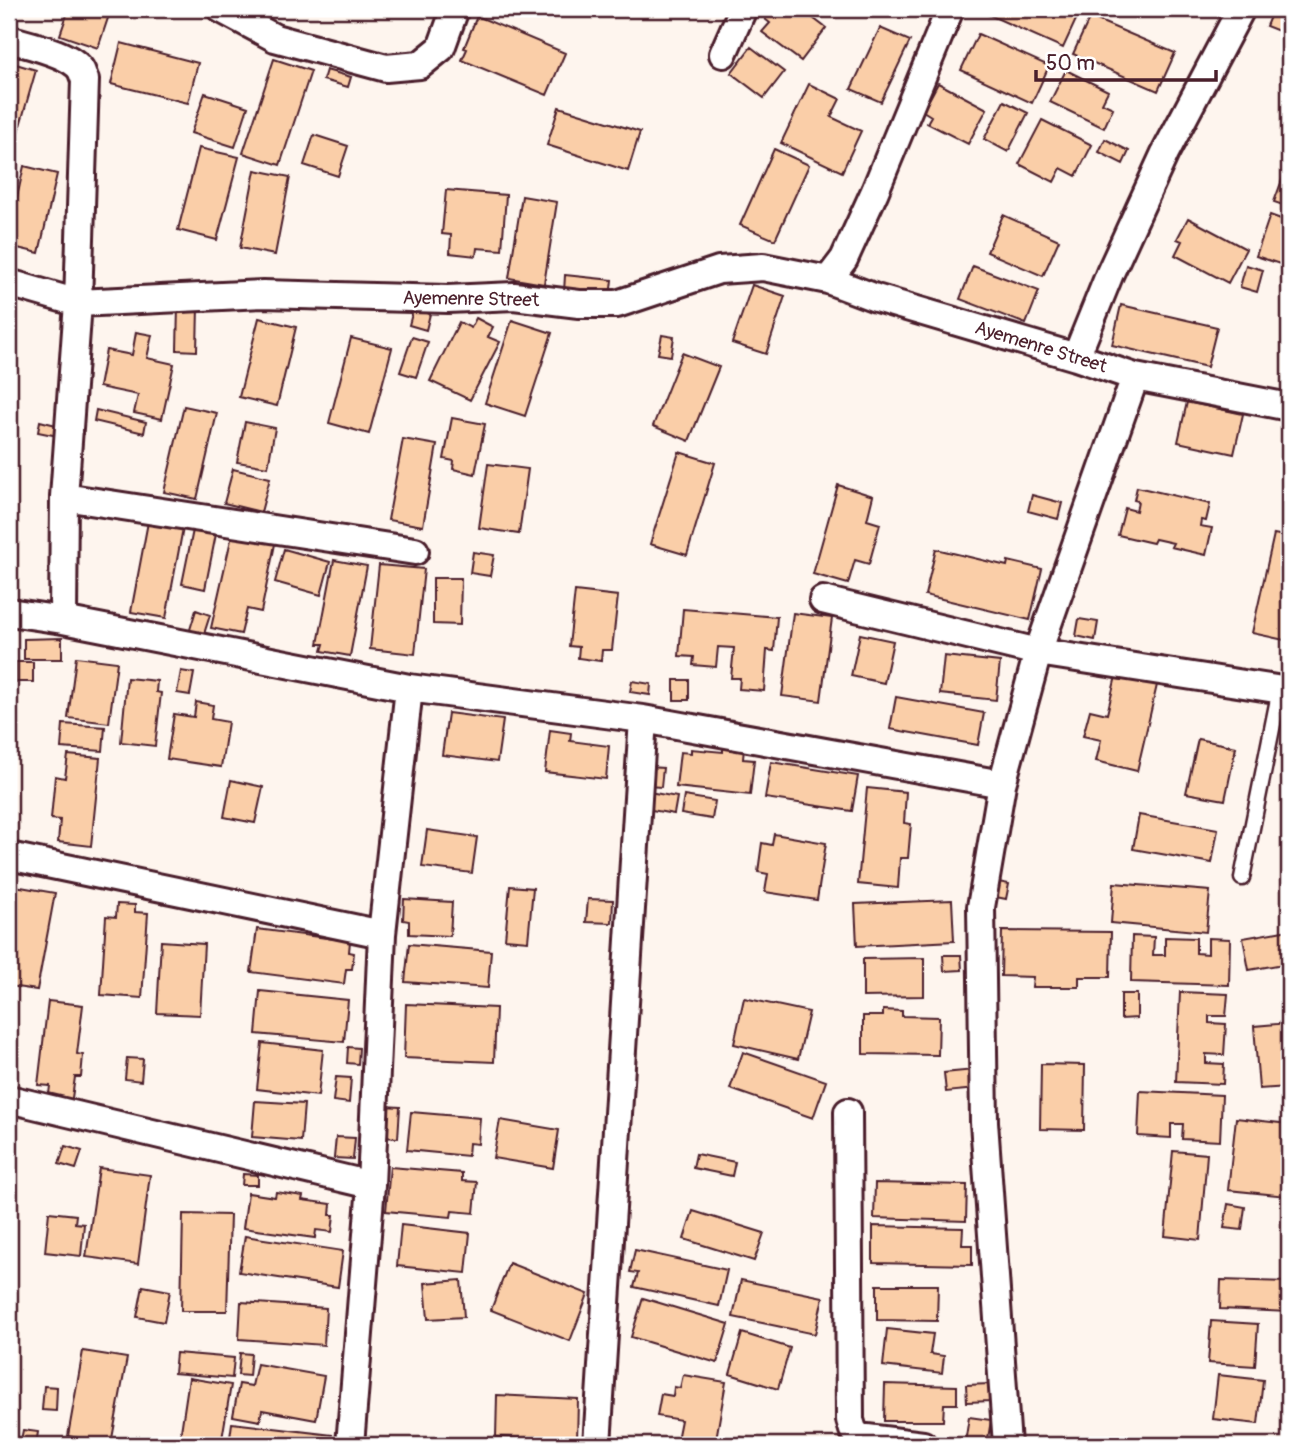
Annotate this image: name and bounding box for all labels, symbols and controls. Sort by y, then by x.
scale bar [1036,38,1216,82]
text: 50 m [1046,50,1095,77]
street label: Ayemenre Street [402,286,540,312]
street label: Ayemenre Street [972,316,1110,379]

